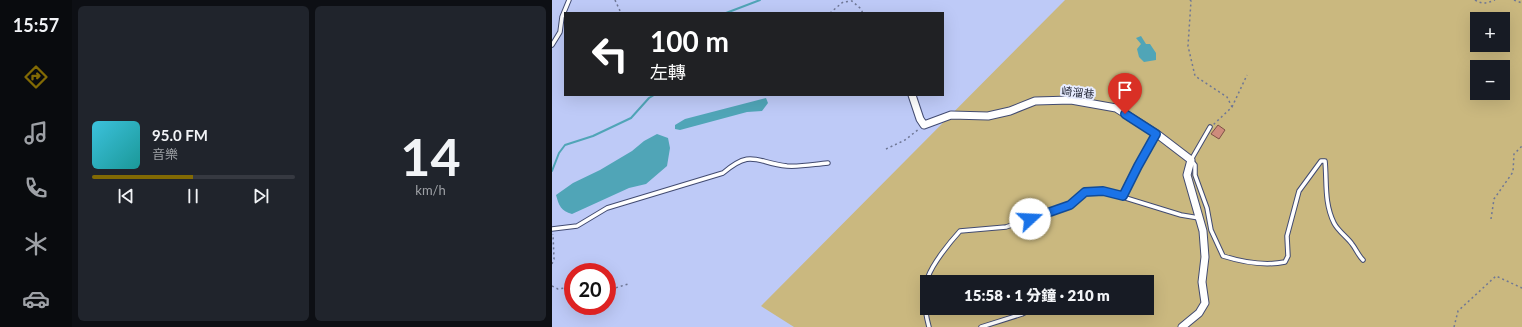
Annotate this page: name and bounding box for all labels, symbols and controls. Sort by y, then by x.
map controls [1470,12,1510,100]
button: + [1470,12,1510,52]
text: 15:57 [13,14,59,36]
text: 100 m [650,24,729,58]
icon: left [584,28,636,80]
button: − [1470,60,1510,100]
text: 左轉 [650,61,686,83]
icon: directions [22,63,50,91]
pin [1108,73,1142,114]
icon: arrive [1114,79,1136,101]
street label: 崎溜巷 [1061,84,1095,100]
icon: music [22,119,50,147]
text: 14 [400,125,461,187]
text: 95.0 FM [152,126,208,144]
text: 音樂 [152,146,178,162]
icon: phone [22,174,50,202]
text: km/h [415,182,446,198]
icon: previous [115,185,137,207]
icon: pause [182,185,204,207]
icon: next [250,185,272,207]
position arrow [1009,198,1051,240]
icon: climate [22,230,50,258]
speed limit sign: 20 [564,263,616,315]
icon: car [22,285,50,313]
text: 15:58 · 1 分鐘 · 210 m [964,286,1110,304]

